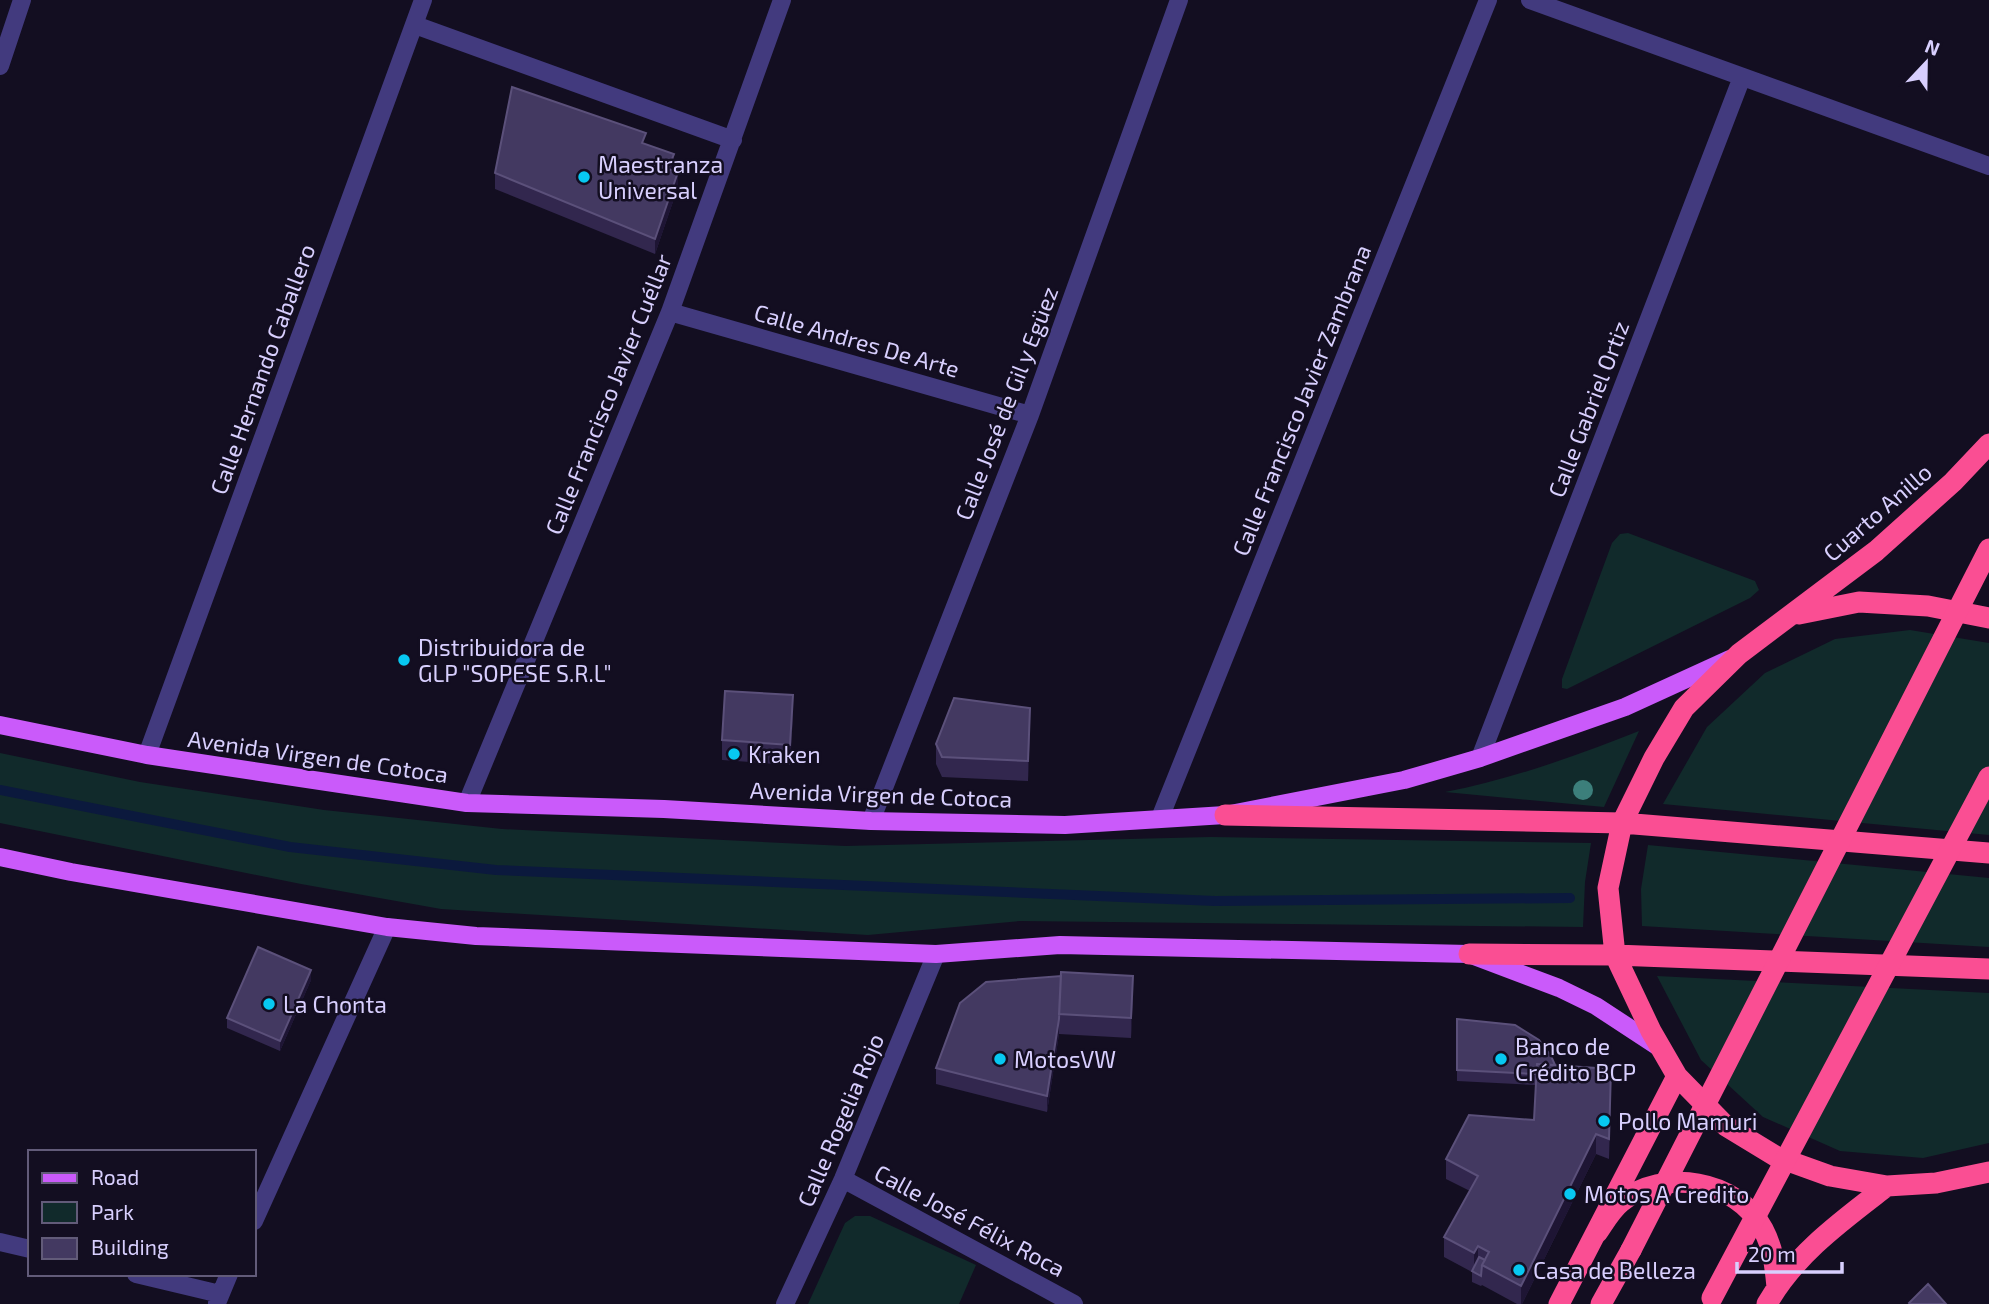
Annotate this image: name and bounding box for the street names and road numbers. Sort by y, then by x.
street label: Calle Hernando Caballero [204,240,320,498]
street label: Calle Francisco Javier Zambrana [1226,240,1376,560]
street label: Calle Francisco Javier Cuéllar [539,250,677,538]
street label: Calle José de Gil y Egüez [949,282,1063,524]
street label: Calle Andres De Arte [751,297,963,383]
street label: Calle Gabriel Ortiz [1542,317,1634,501]
street label: Cuarto Anillo [1817,457,1937,567]
street label: Avenida Virgen de Cotoca [186,724,450,788]
street label: Avenida Virgen de Cotoca [749,775,1013,813]
street label: Calle Rogelia Rojo [791,1029,889,1211]
street label: Calle José Félix Roca [870,1158,1070,1282]

